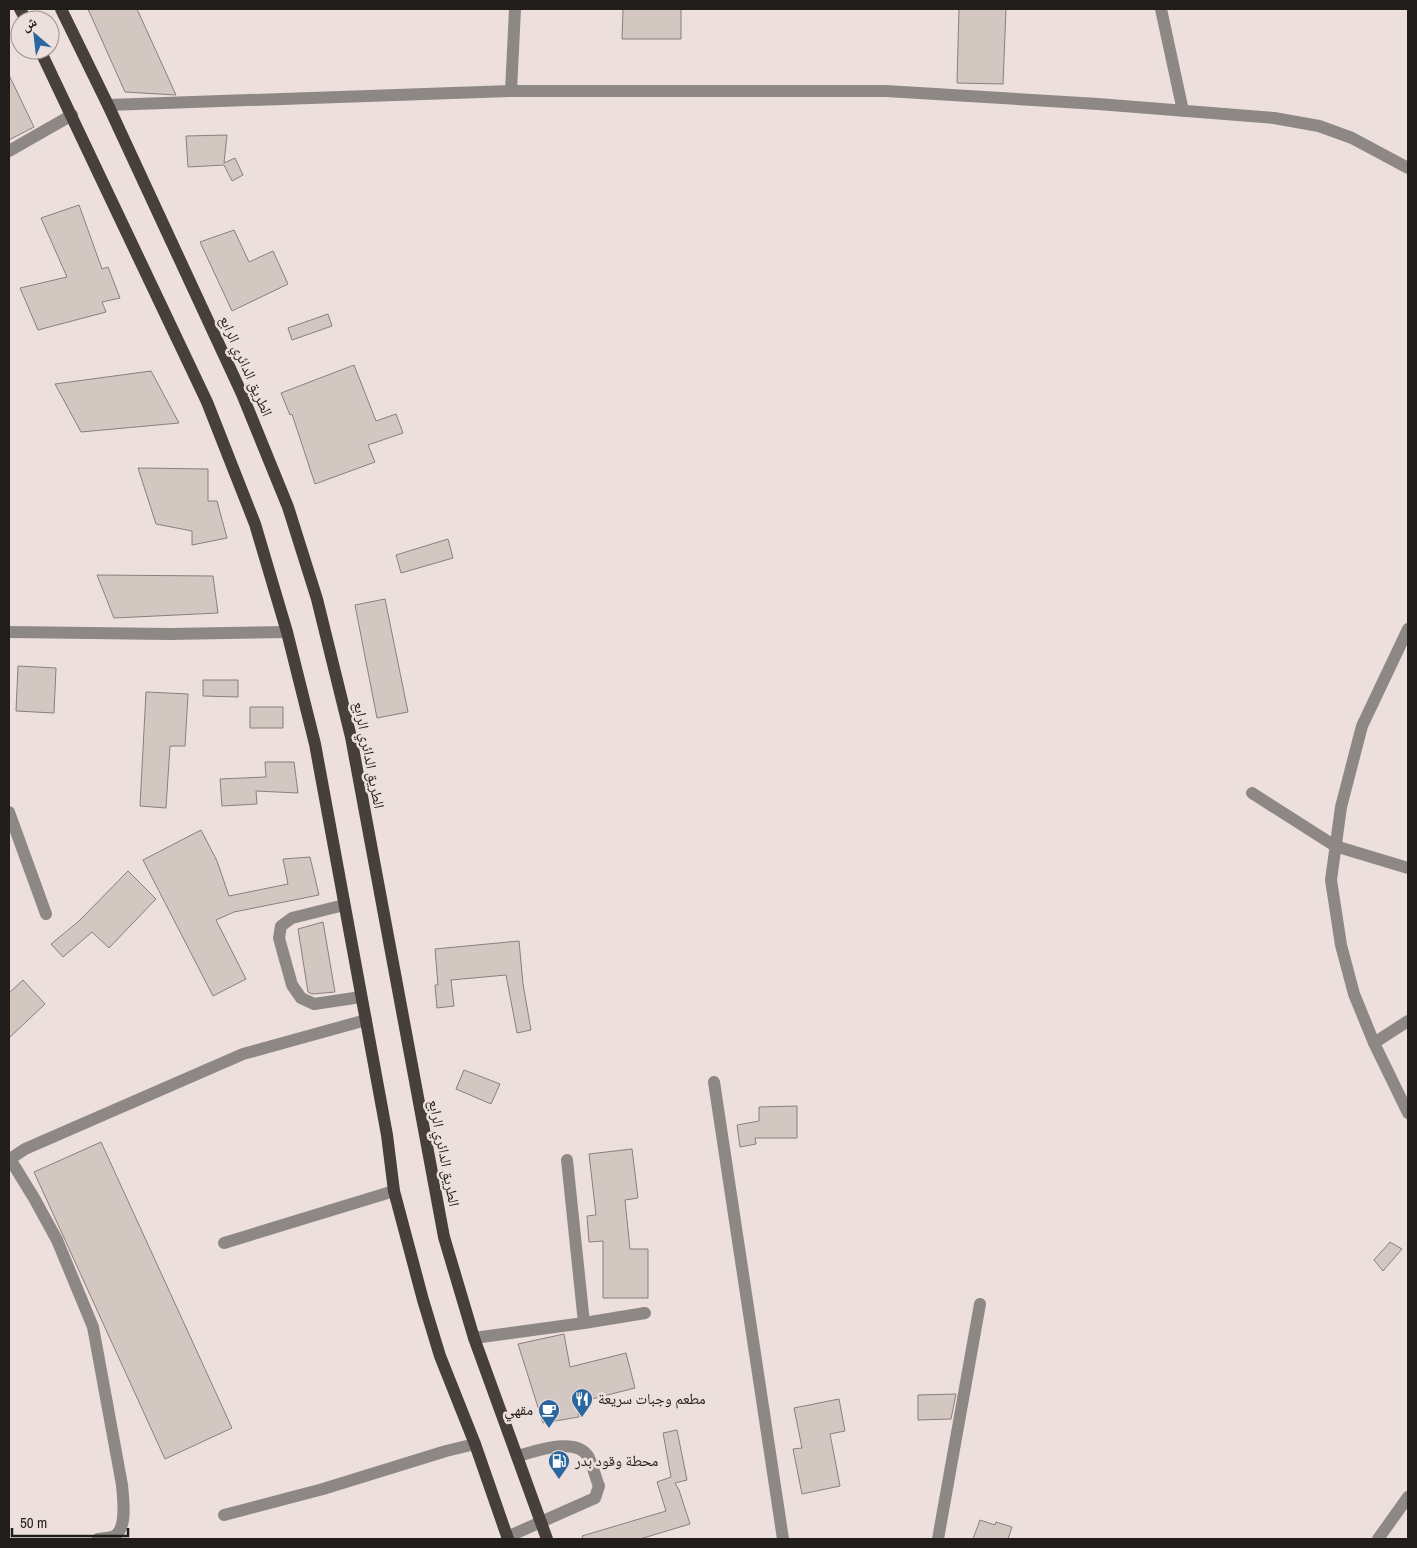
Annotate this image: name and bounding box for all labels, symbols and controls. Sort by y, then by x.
north arrow [10,10,60,60]
text: ش [18,12,40,35]
street label: الطريق الدائري الرابع [213,312,278,420]
street label: الطريق الدائري الرابع [347,700,390,810]
street label: الطريق الدائري الرابع [422,1098,465,1208]
restaurant icon: مطعم وجبات سريعة [570,1387,594,1418]
place label: مطعم وجبات سريعة [598,1388,706,1409]
cafe icon: مقهي [537,1398,561,1429]
place label: مقهي [504,1399,533,1422]
fuel station icon: محطة وقود بدر [547,1449,571,1480]
place label: محطة وقود بدر [574,1450,659,1471]
scale bar [12,1506,129,1538]
text: 50 m [20,1512,47,1533]

